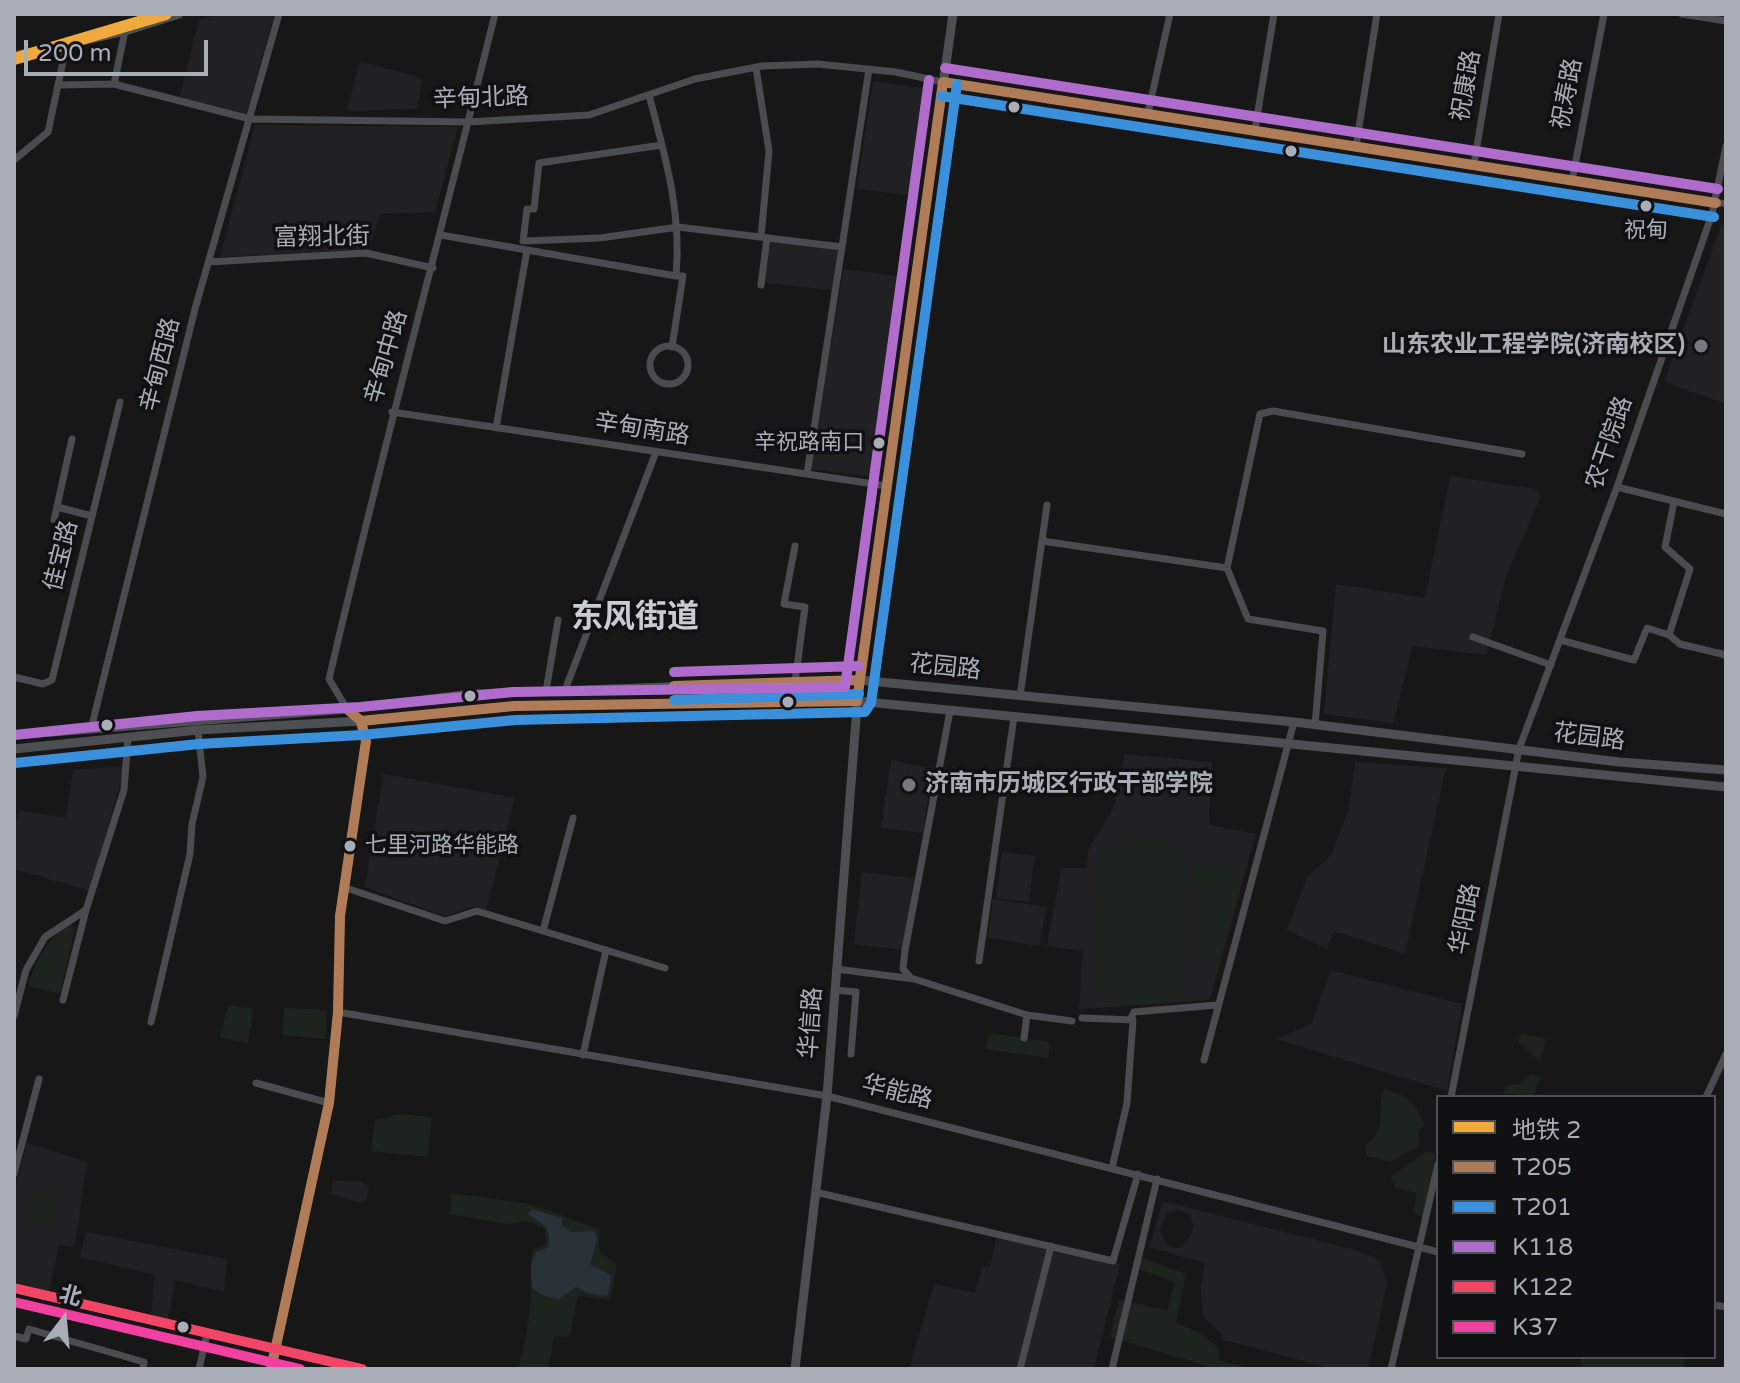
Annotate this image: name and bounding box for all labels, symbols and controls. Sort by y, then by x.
scale bar [28,24,212,74]
text: 200 m [38,39,112,68]
street label: 祝康路 [1447,48,1487,124]
street label: 祝寿路 [1547,56,1589,132]
street label: 辛甸北路 [433,83,529,115]
unlabelled marker [1006,99,1022,115]
unlabelled marker [1283,143,1299,159]
marker: 祝甸 [1638,198,1654,214]
place label: 祝甸 [1624,218,1668,244]
street label: 富翔北街 [274,223,370,253]
street label: 辛甸中路 [360,307,414,407]
street label: 辛甸西路 [135,315,187,415]
place label: 山东农业工程学院(济南校区) [1382,332,1685,360]
marker: 山东农业工程学院(济南校区) [1692,337,1710,355]
street label: 农干院路 [1581,393,1639,493]
street label: 辛甸南路 [592,408,692,452]
place label: 辛祝路南口 [754,430,864,456]
marker: 辛祝路南口 [871,435,887,451]
street label: 佳宝路 [39,518,85,594]
district label: 东风街道 [571,600,699,638]
street label: 花园路 [908,650,982,686]
unlabelled marker [462,688,478,704]
unlabelled marker [780,694,796,710]
unlabelled marker [99,717,115,733]
street label: 花园路 [1552,719,1626,757]
place label: 济南市历城区行政干部学院 [925,771,1213,799]
marker: 济南市历城区行政干部学院 [900,776,918,794]
place label: 七里河路华能路 [365,833,519,859]
marker: 七里河路华能路 [342,838,358,854]
street label: 华阳路 [1445,881,1487,957]
street label: 华信路 [795,986,829,1060]
street label: 华能路 [859,1070,935,1116]
legend [1436,1095,1716,1359]
text: 地铁 2 [1512,1116,1581,1145]
text: T205 [1512,1153,1572,1182]
text: T201 [1512,1193,1572,1222]
text: K118 [1512,1233,1573,1262]
text: K122 [1512,1273,1573,1302]
north arrow [24,1279,104,1359]
text: 北 [56,1280,85,1311]
text: K37 [1512,1313,1558,1342]
unlabelled marker [175,1319,191,1335]

